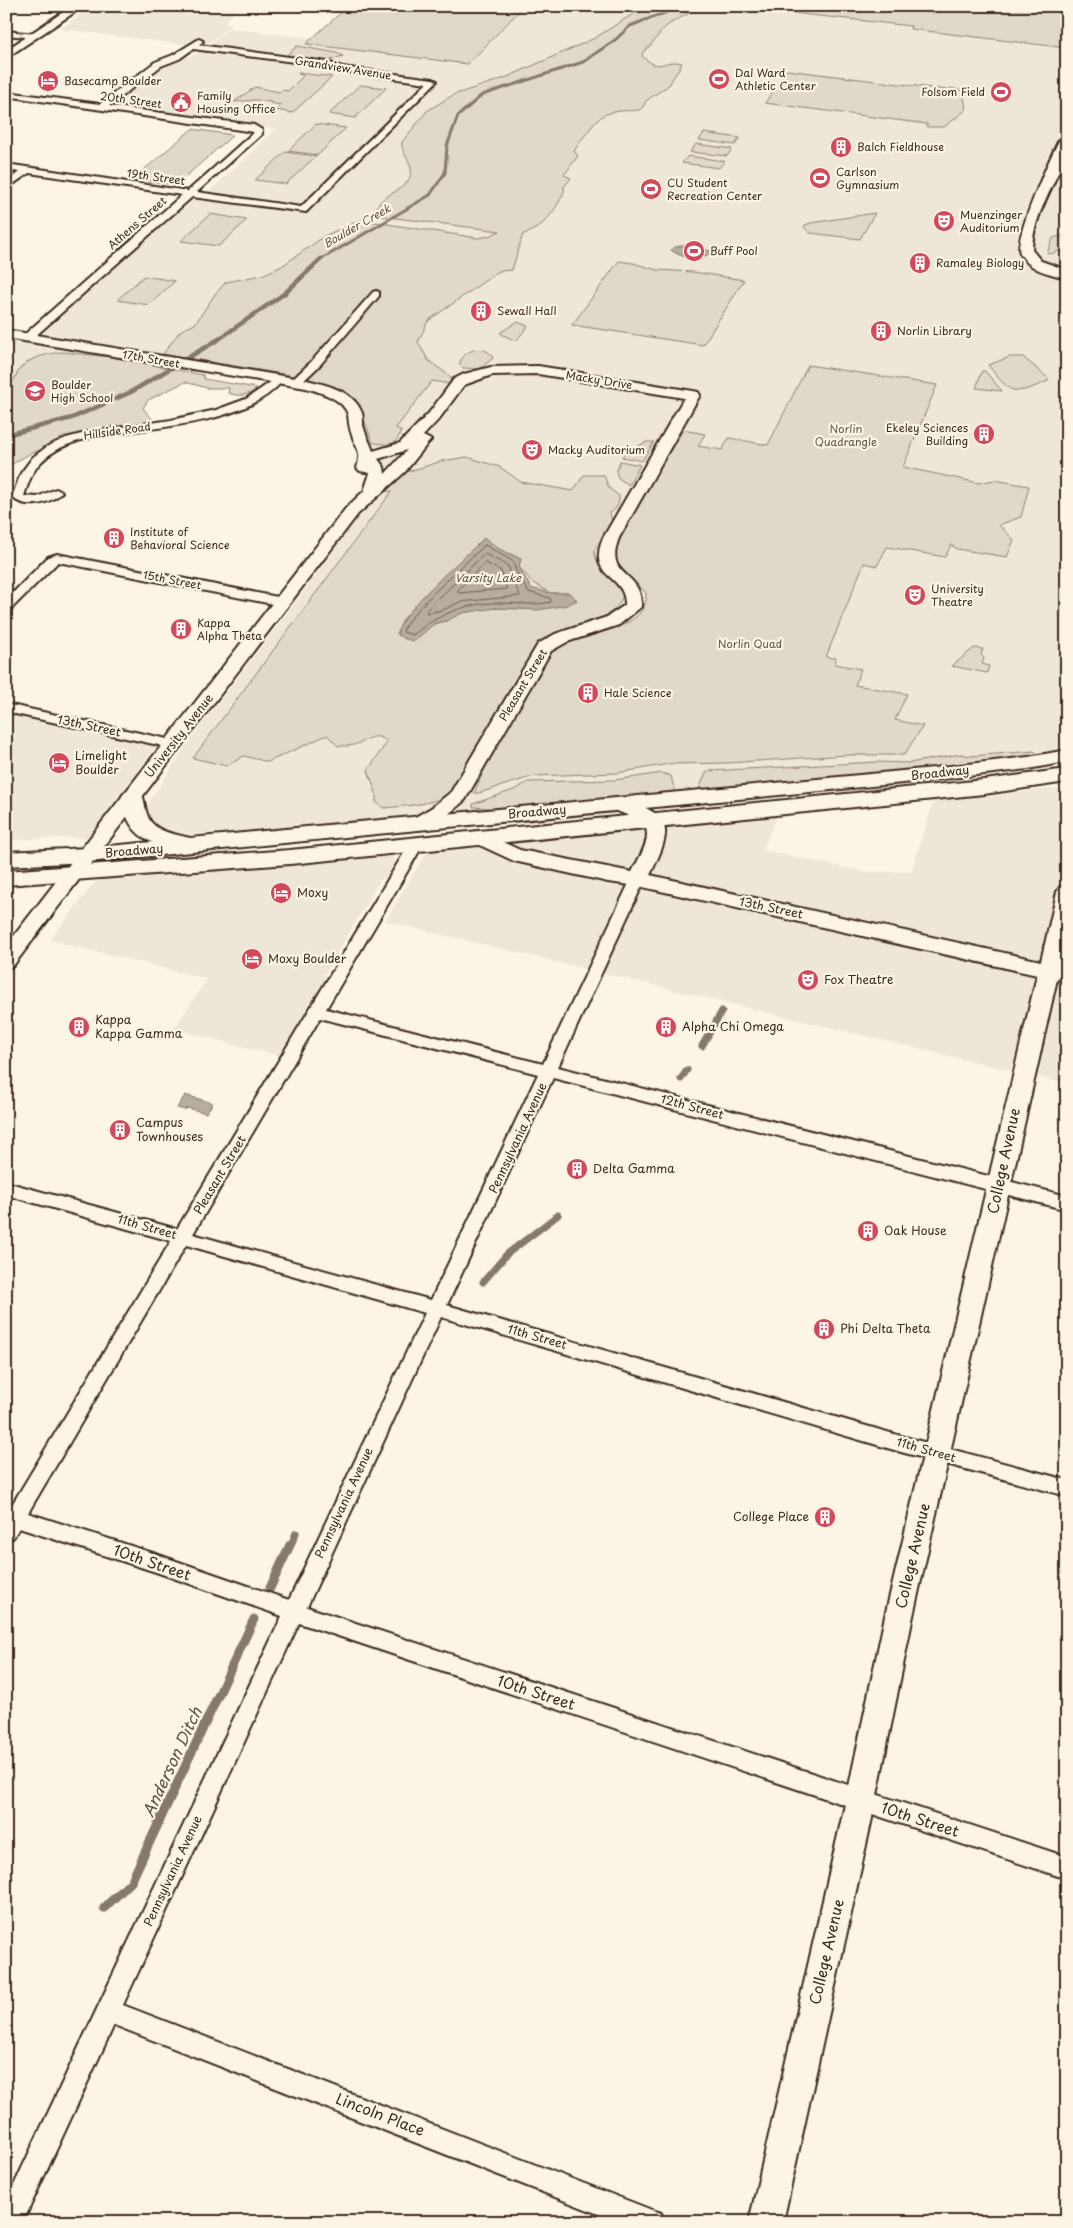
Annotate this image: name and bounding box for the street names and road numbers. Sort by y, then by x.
street label: Grandview Avenue [294,51,393,84]
street label: 20th Street [99,87,164,112]
street label: 19th Street [126,164,187,189]
street label: Athens Street [103,192,170,253]
street label: 17th Street [121,345,182,372]
street label: Macky Drive [565,366,634,393]
street label: Hillside Road [82,417,151,444]
street label: 15th Street [141,566,203,594]
street label: Pleasant Street [494,645,551,724]
street label: University Avenue [140,689,217,781]
street label: 13th Street [56,709,123,741]
street label: Broadway [910,760,970,784]
street label: Broadway [507,799,567,823]
street label: Broadway [104,838,164,862]
street label: 13th Street [738,891,805,923]
street label: Pennsylvania Avenue [484,1079,551,1196]
street label: 12th Street [659,1089,726,1123]
street label: College Avenue [980,1106,1025,1216]
street label: Pleasant Street [188,1132,250,1217]
street label: 11th Street [115,1209,179,1243]
street label: 11th Street [505,1319,569,1353]
street label: 11th Street [894,1432,958,1466]
street label: Pennsylvania Avenue [310,1444,377,1561]
street label: College Avenue [888,1501,935,1611]
street label: 10th Street [111,1538,194,1586]
street label: 10th Street [495,1668,578,1715]
street label: 10th Street [879,1795,962,1842]
street label: Pennsylvania Avenue [139,1812,206,1929]
street label: College Avenue [802,1897,849,2007]
street label: Lincoln Place [333,2086,428,2141]

